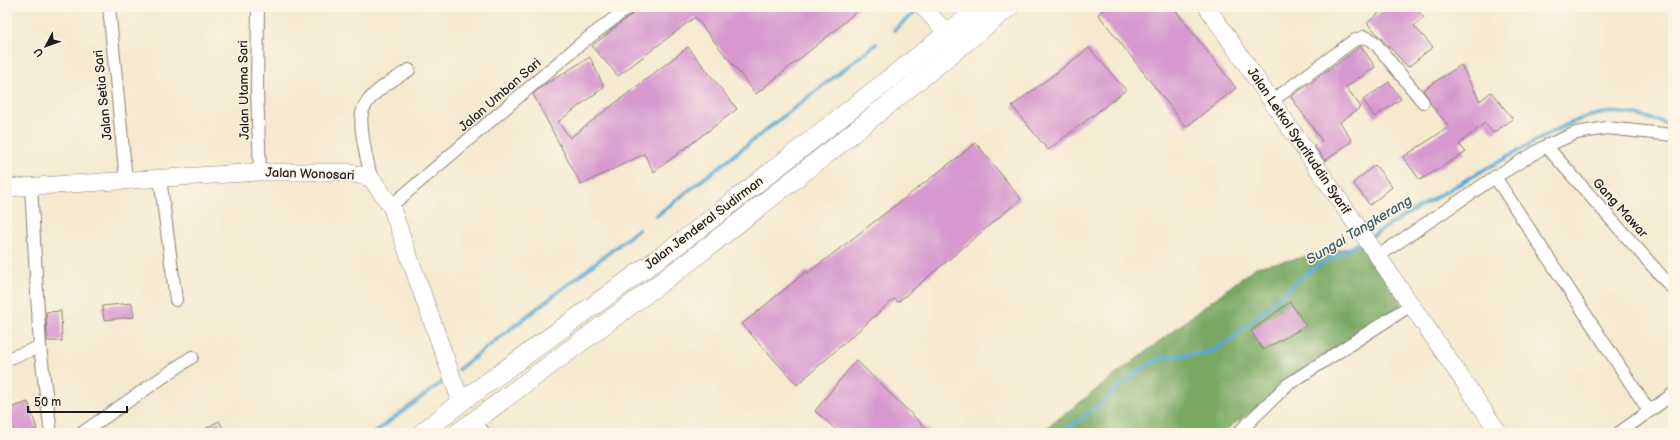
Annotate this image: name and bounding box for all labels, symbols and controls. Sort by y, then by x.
north arrow [26,26,66,66]
street label: Jalan Utama Sari [235,40,253,140]
text: U [31,45,46,59]
street label: Jalan Setia Sari [90,49,116,141]
street label: Jalan Umban Sari [456,55,544,135]
street label: Jalan Letkol Syarifuddin Syarif [1244,64,1354,218]
street label: Jalan Wonosari [265,164,355,184]
street label: Jalan Jenderal Sudirman [641,173,767,273]
street label: Gang Mawar [1589,175,1651,241]
water label: Sungai Tangkerang [1303,192,1415,268]
scale bar [28,388,127,414]
text: 50 m [34,395,61,410]

